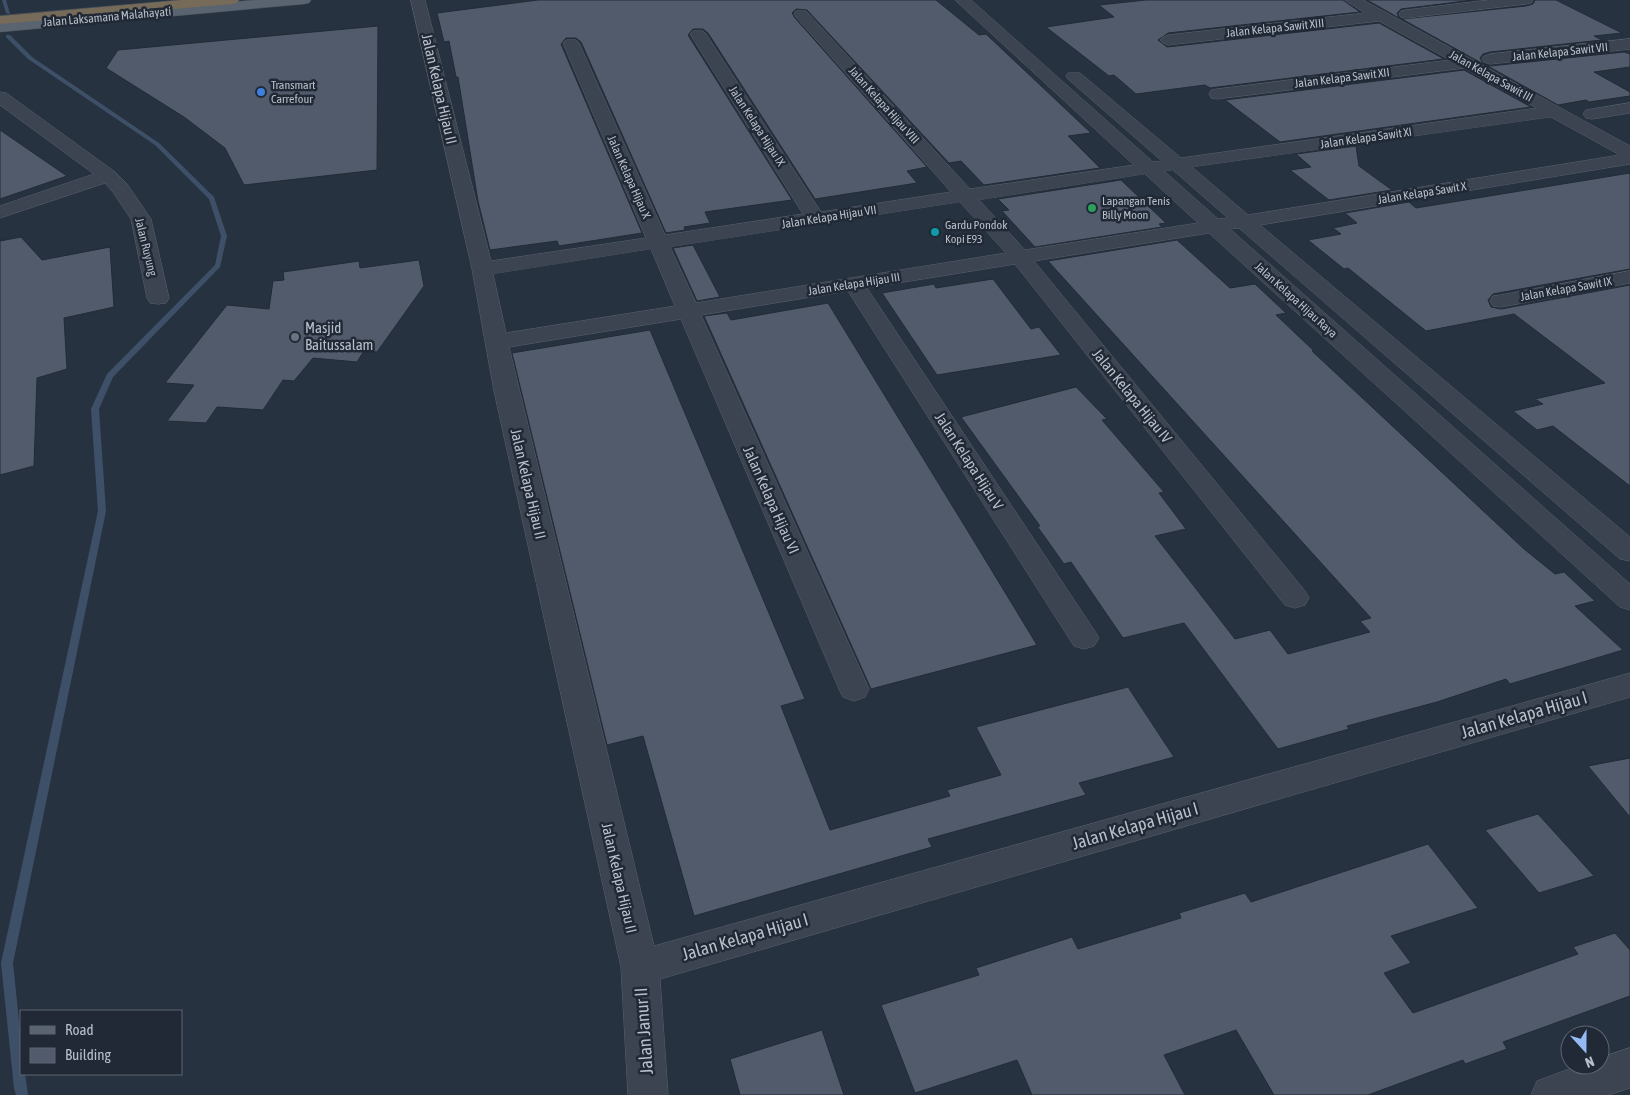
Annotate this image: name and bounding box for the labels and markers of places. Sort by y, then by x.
place label: Transmart Carrefour [271,78,316,106]
marker: Transmart Carrefour [255,86,267,98]
place label: Lapangan Tenis Billy Moon [1102,194,1170,222]
marker: Lapangan Tenis Billy Moon [1086,202,1098,214]
place label: Gardu Pondok Kopi E93 [945,218,1008,246]
marker: Gardu Pondok Kopi E93 [929,226,941,238]
place label: Masjid Baitussalam [305,319,373,353]
marker: Masjid Baitussalam [289,331,301,343]

